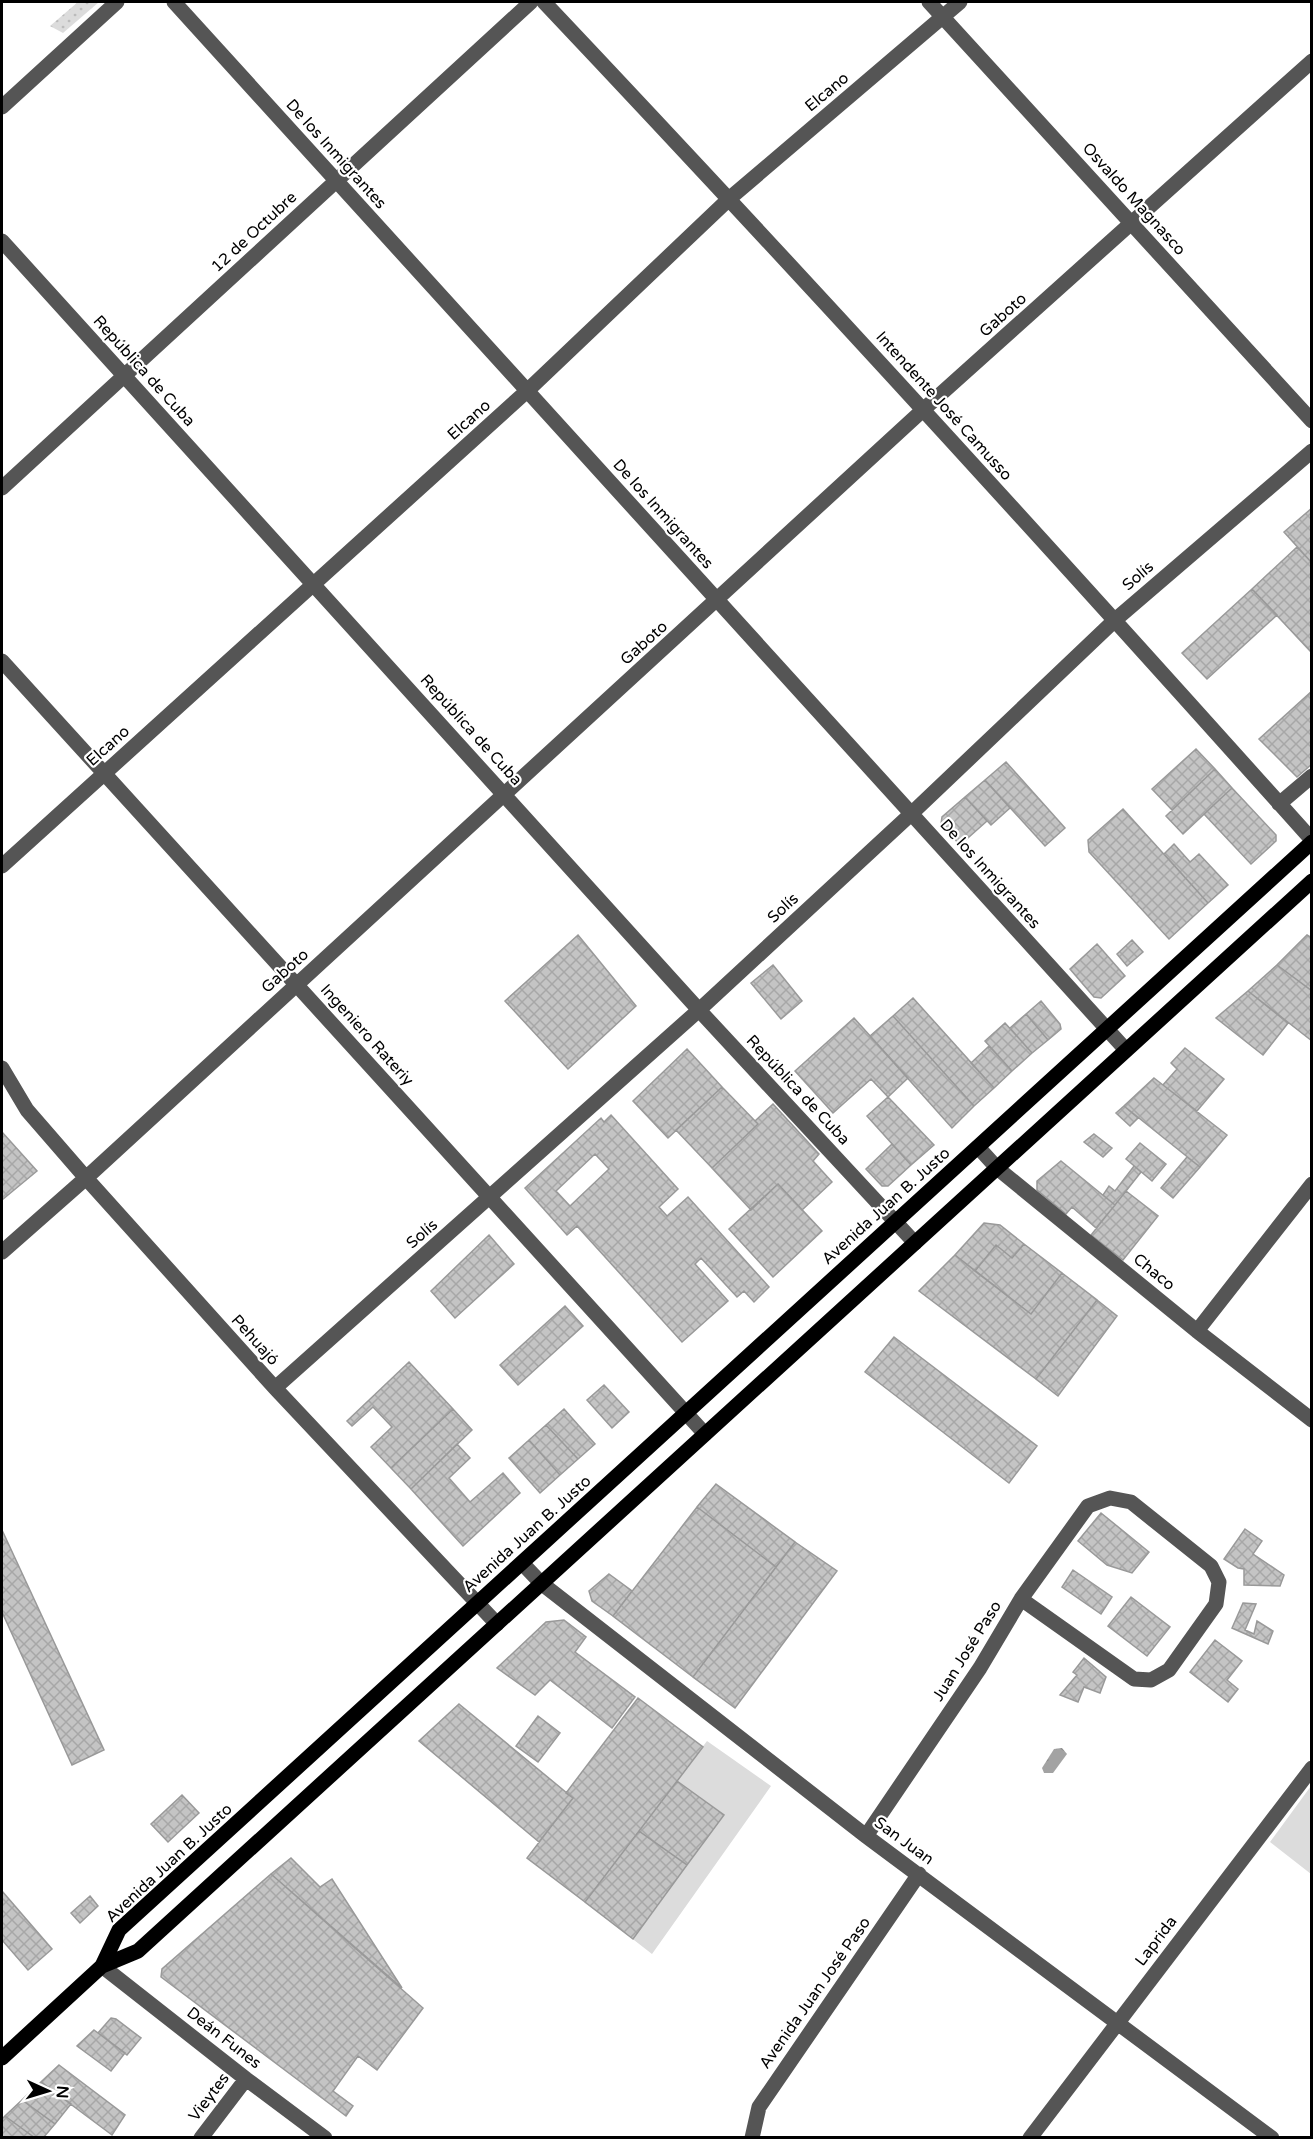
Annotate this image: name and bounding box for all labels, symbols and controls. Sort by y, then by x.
street label: Elcano [801,68,853,116]
street label: De los Inmigrantes [281,95,391,213]
street label: Osvaldo Magnasco [1078,138,1190,260]
street label: 12 de Octubre [207,187,301,277]
street label: Gaboto [975,289,1031,341]
street label: República de Cuba [89,311,199,431]
street label: Intendente José Camusso [872,327,1016,485]
street label: Elcano [443,395,495,445]
street label: De los Inmigrantes [608,455,718,573]
street label: Solís [1118,557,1158,595]
street label: Gaboto [616,617,672,669]
street label: República de Cuba [416,670,526,790]
street label: Elcano [82,721,134,771]
street label: De los Inmigrantes [935,815,1045,933]
street label: Solís [763,889,803,927]
street label: Gaboto [257,945,313,997]
street label: Ingeniero Rateriy [316,980,418,1090]
street label: República de Cuba [742,1031,854,1149]
street label: Avenida Juan B. Justo [818,1143,954,1269]
street label: Solís [402,1215,442,1253]
street label: Chaco [1129,1249,1179,1295]
street label: Pehuajó [227,1310,283,1370]
street label: Avenida Juan B. Justo [459,1471,595,1597]
street label: Juan José Paso [928,1597,1006,1705]
street label: Avenida Juan B. Justo [102,1799,236,1927]
street label: San Juan [870,1813,938,1869]
street label: Laprida [1131,1912,1181,1970]
street label: Avenida Juan José Paso [755,1913,875,2073]
street label: Deán Funes [183,2003,265,2073]
north arrow [18,2061,78,2121]
street label: Vieytes [184,2069,234,2125]
text: N [52,2085,72,2099]

